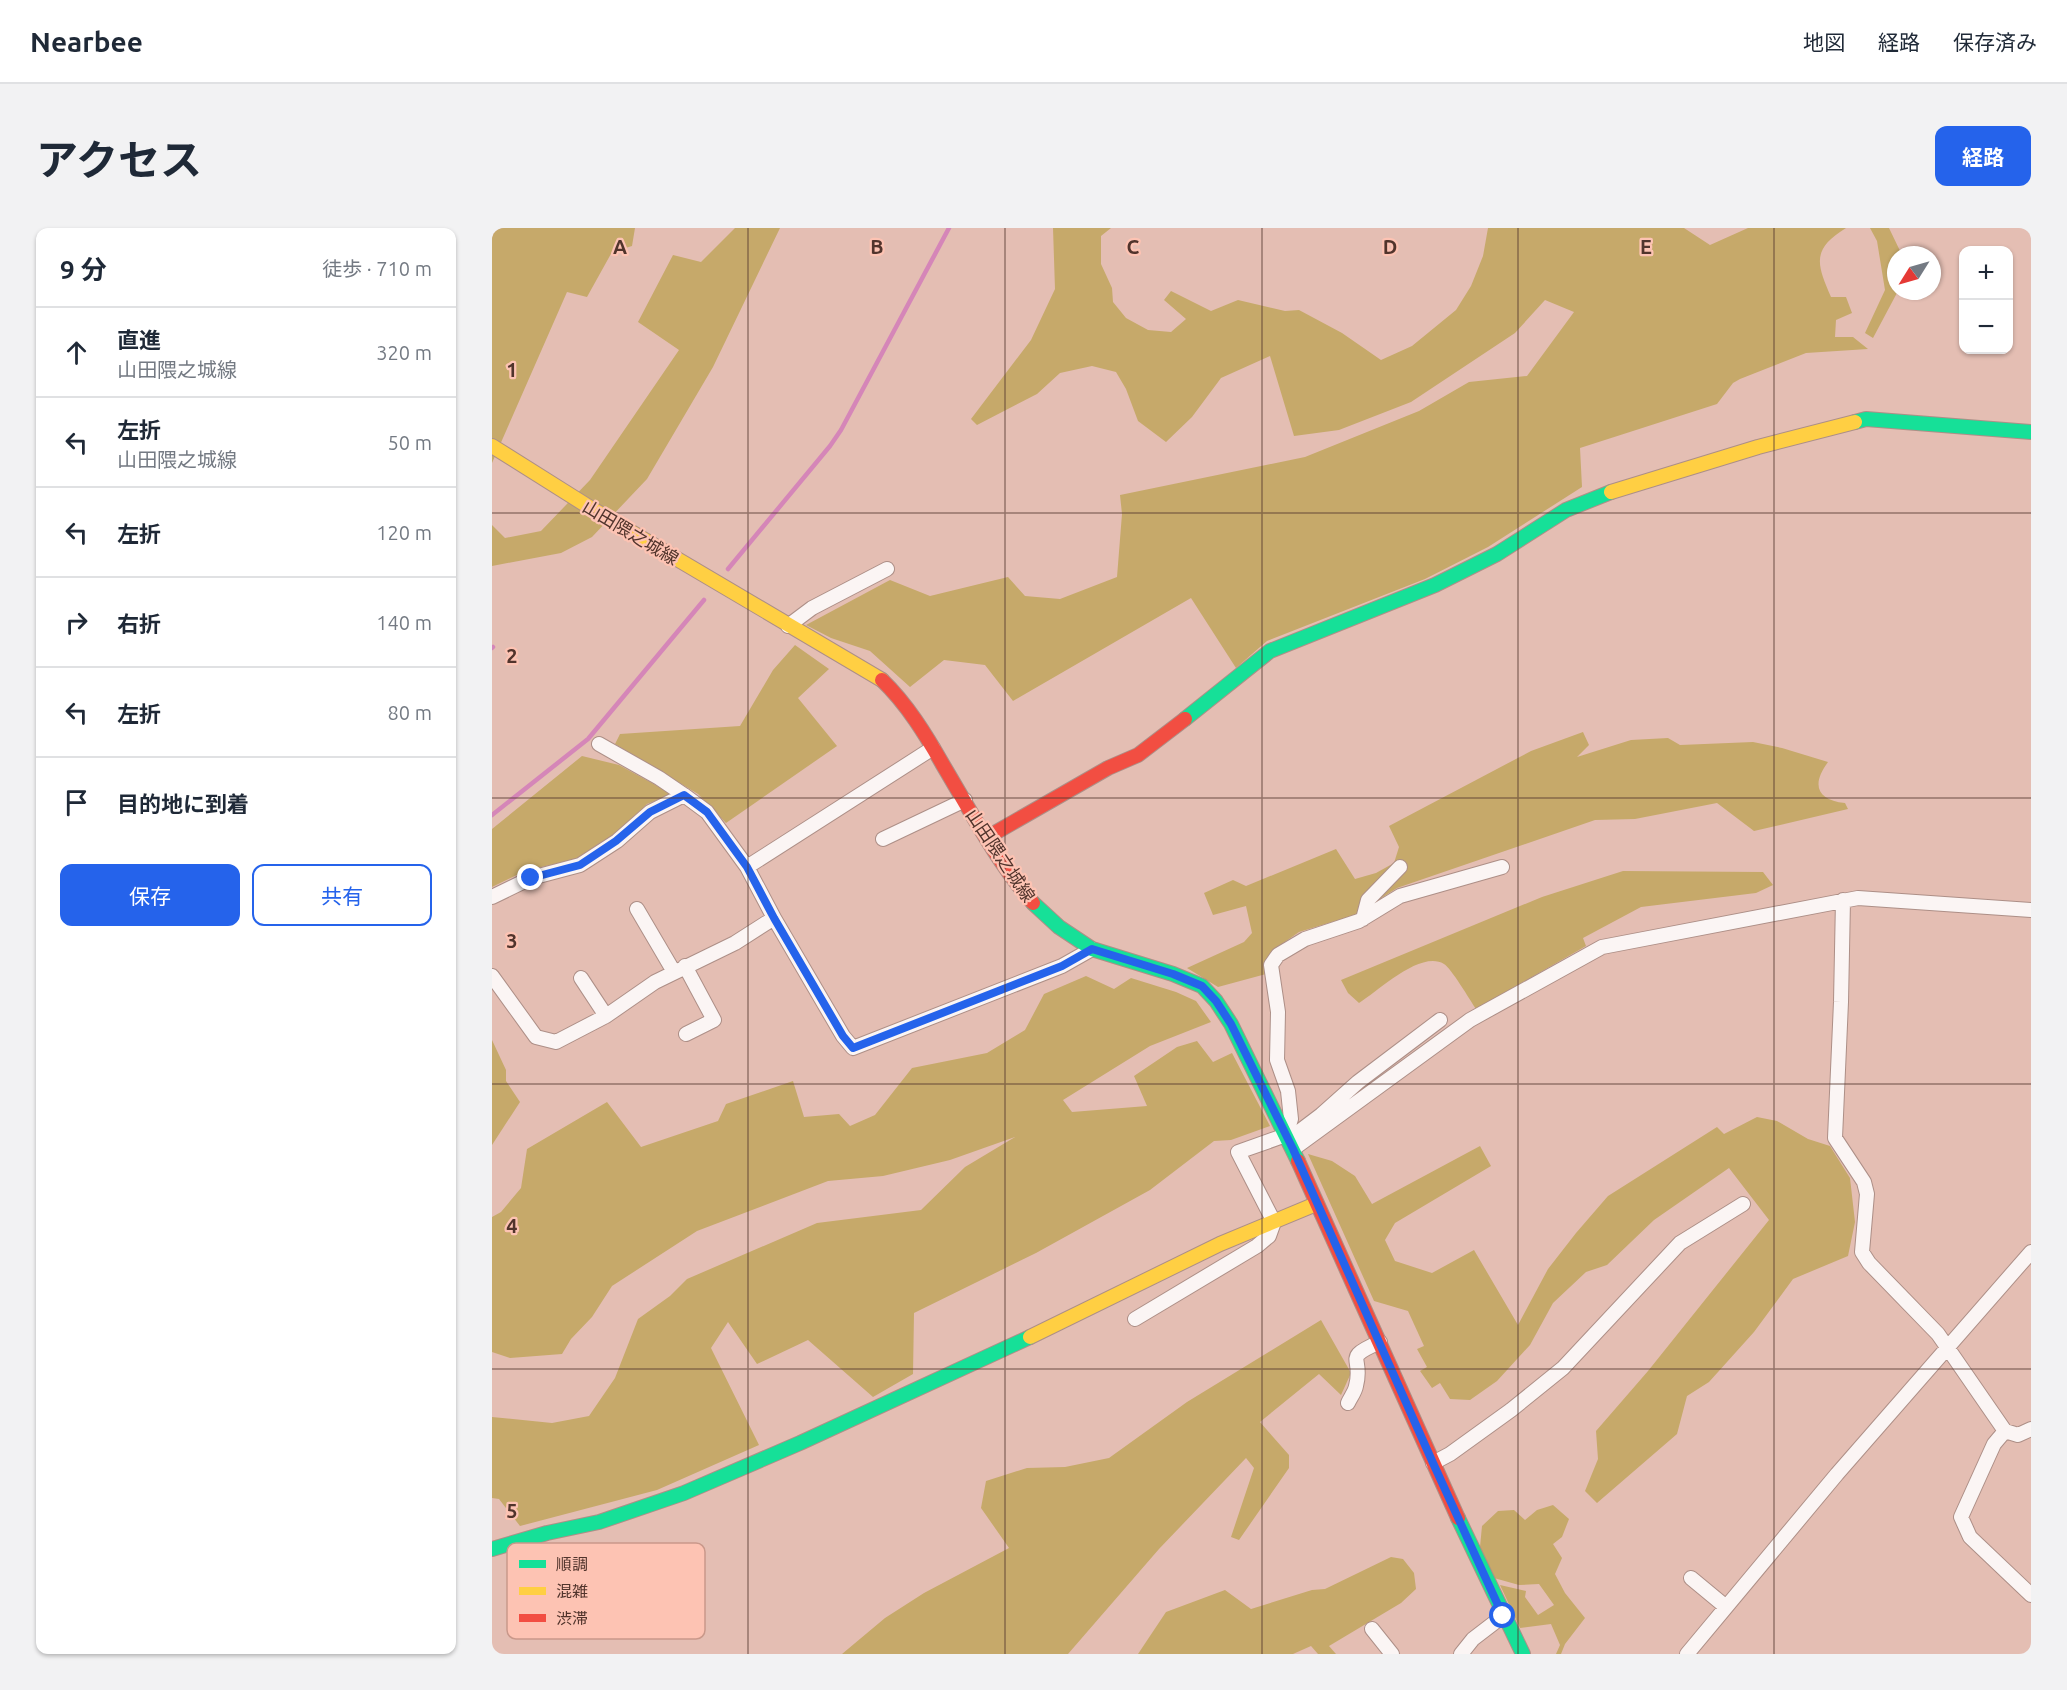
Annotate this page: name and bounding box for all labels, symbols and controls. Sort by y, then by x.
text: Nearbee [30,26,143,57]
text: 地図 [1803,30,1845,54]
text: 経路 [1878,30,1920,54]
text: 保存済み [1953,30,2037,54]
button: 経路 [1935,126,2031,186]
text: アクセス [36,136,202,183]
text: A [613,235,627,258]
text: B [870,235,884,258]
text: C [1127,235,1140,258]
text: D [1383,235,1397,258]
text: E [1640,235,1652,258]
north arrow [1887,246,1941,300]
map controls [1959,246,2013,354]
button: + [1959,246,2013,300]
text: 9 分 [60,255,107,284]
text: 徒歩 · 710 m [322,257,432,280]
button: − [1959,300,2013,354]
text: 直進 [117,327,161,352]
icon: ahead [60,336,93,369]
text: 320 m [376,341,432,364]
text: 山田隈之城線 [117,358,237,381]
text: 1 [506,358,518,381]
text: 左折 [117,417,161,442]
icon: left [60,426,93,459]
text: 50 m [388,431,432,454]
text: 山田隈之城線 [117,448,237,471]
street label: 山田隈之城線 [580,496,682,568]
icon: left [60,516,93,549]
text: 左折 [117,521,161,546]
text: 120 m [376,521,432,544]
icon: right [60,606,93,639]
text: 右折 [117,611,161,636]
text: 140 m [376,611,432,634]
text: 2 [506,644,518,667]
icon: left [60,696,93,729]
text: 左折 [117,701,161,726]
text: 80 m [388,701,432,724]
icon: arrive [60,786,93,819]
text: 目的地に到着 [117,791,249,816]
street label: 山田隈之城線 [963,805,1039,905]
button: 保存 [60,864,240,926]
button: 共有 [252,864,432,926]
route end [517,864,543,890]
text: 3 [506,929,518,952]
text: 4 [506,1214,518,1237]
text: 5 [506,1499,518,1522]
legend [507,1543,705,1639]
text: 順調 [556,1555,588,1573]
text: 混雑 [556,1582,588,1600]
route start [1489,1602,1515,1628]
text: 渋滞 [556,1609,588,1627]

